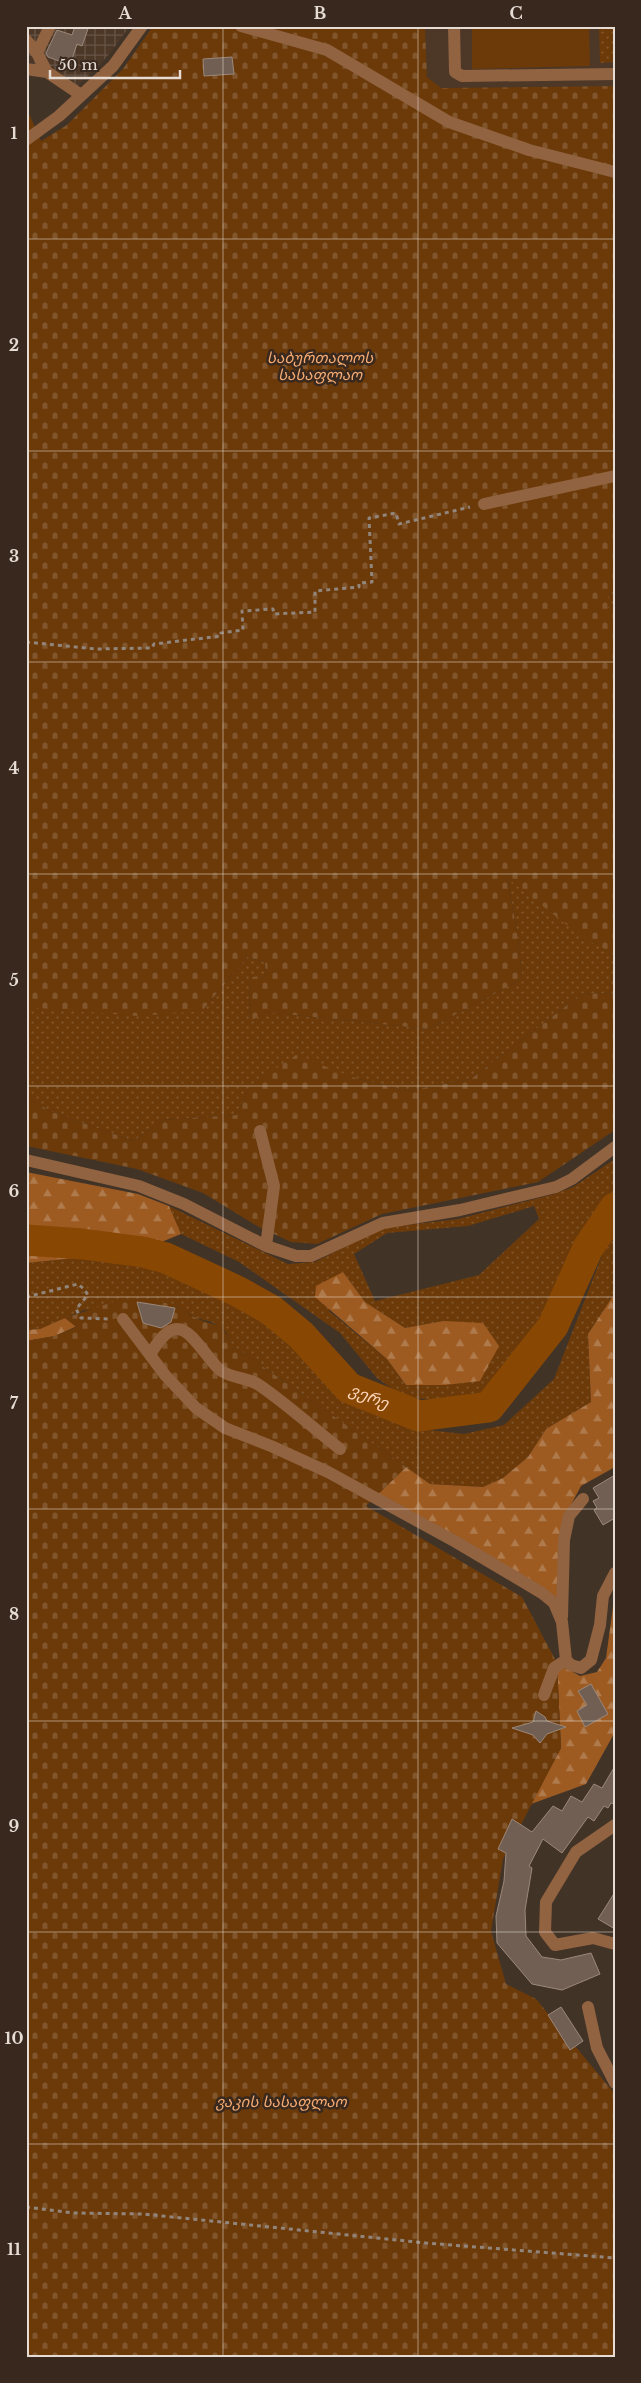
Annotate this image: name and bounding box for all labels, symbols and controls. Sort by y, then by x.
text: A [118,3,133,23]
text: B [314,3,327,23]
text: C [509,3,523,23]
scale bar [50,48,180,80]
text: 50 m [58,55,98,74]
text: 1 [11,123,18,143]
text: 2 [9,335,19,355]
park label: საბურთალოს სასაფლაო [267,348,374,384]
text: 3 [9,546,19,566]
text: 4 [9,758,19,778]
text: 5 [9,970,19,990]
text: 6 [9,1181,20,1201]
water label: ვერე [347,1379,392,1413]
text: 7 [10,1393,19,1413]
text: 8 [9,1604,19,1624]
text: 9 [9,1816,20,1836]
text: 10 [4,2028,24,2048]
park label: ვაკის სასაფლაო [215,2092,347,2111]
text: 11 [7,2239,21,2259]

